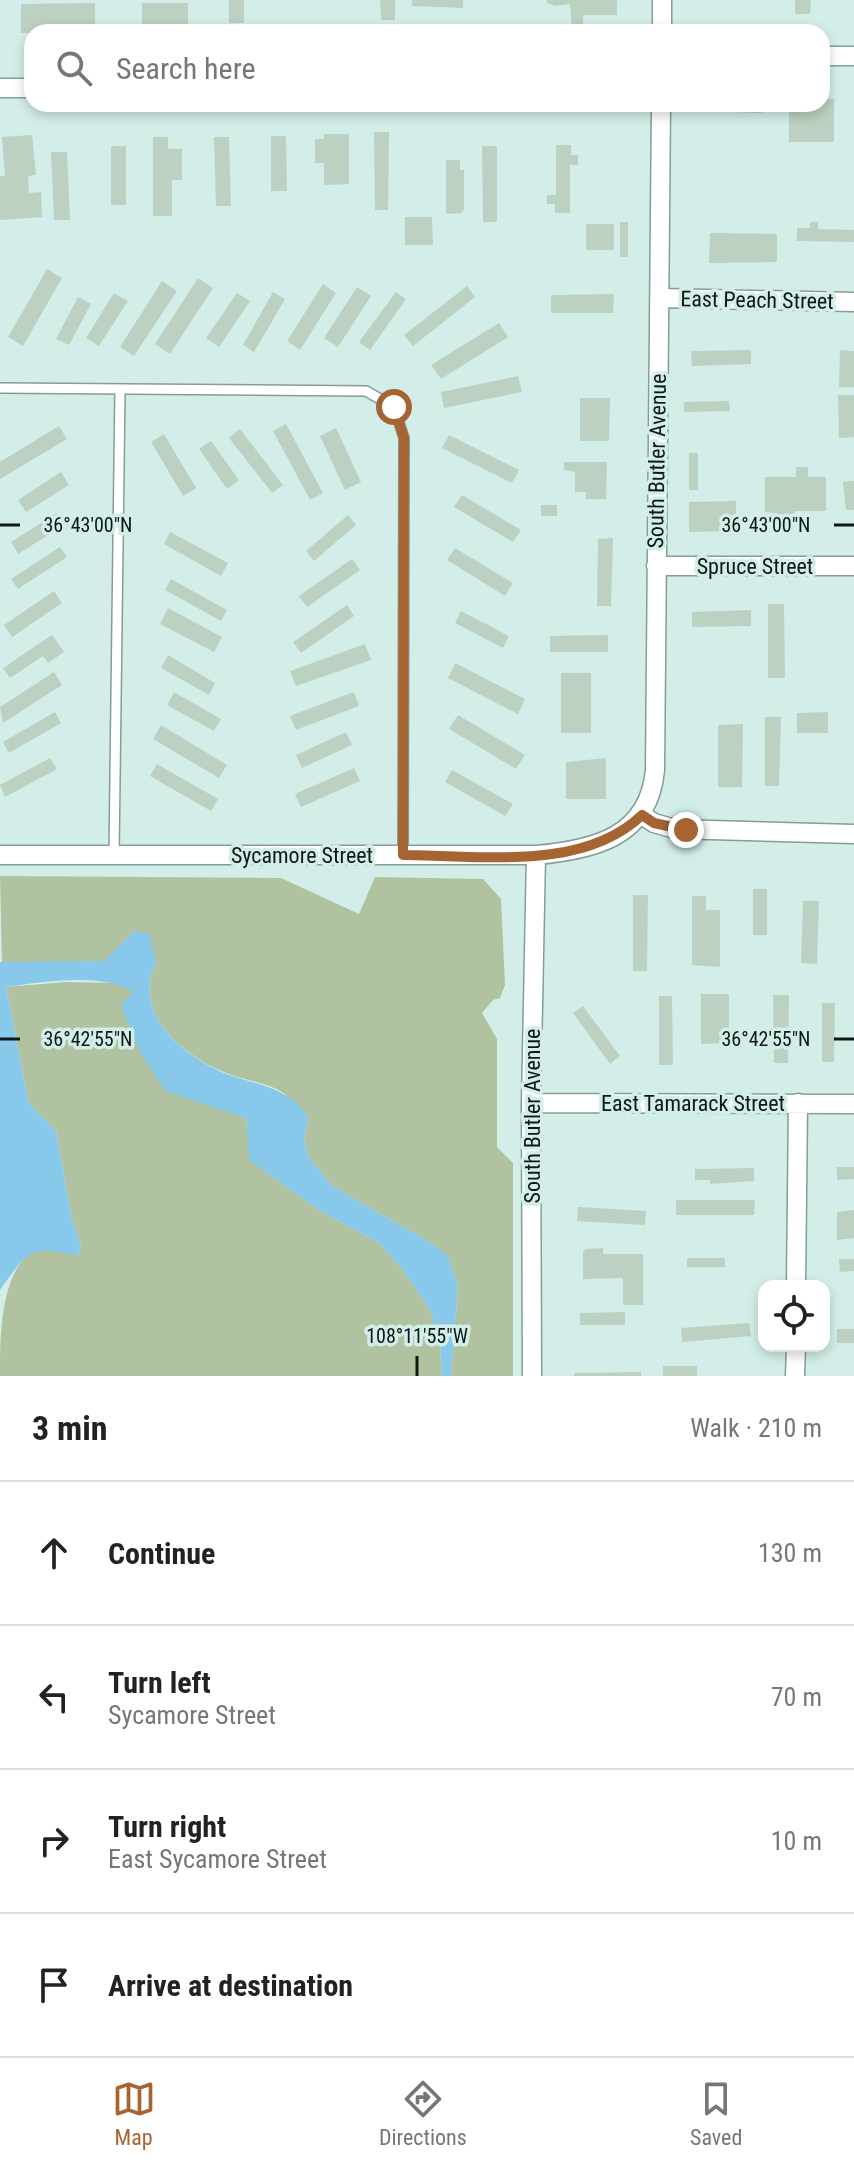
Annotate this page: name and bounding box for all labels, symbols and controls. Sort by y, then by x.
search box [24,24,830,112]
icon: search [52,46,96,90]
text: Search here [116,51,256,86]
street label: East Peach Street [680,286,834,314]
street label: South Butler Avenue [643,373,671,549]
route start [376,389,412,425]
text: 36°43'00"N [43,513,133,537]
text: 36°43'00"N [721,513,811,537]
street label: Spruce Street [697,554,813,579]
route end [668,812,704,848]
street label: Sycamore Street [231,843,373,868]
text: 36°42'55"N [43,1027,133,1051]
text: 36°42'55"N [721,1027,811,1051]
street label: South Butler Avenue [520,1029,545,1203]
street label: East Tamarack Street [601,1091,785,1116]
map controls [758,1280,830,1352]
button: locate [758,1280,830,1352]
text: 108°11'55"W [366,1324,468,1348]
text: 3 min [32,1408,108,1448]
text: Walk · 210 m [690,1413,822,1443]
icon: ahead [32,1531,76,1575]
text: Continue [108,1536,215,1571]
text: 130 m [758,1538,822,1568]
text: Turn left [108,1665,211,1700]
icon: left [32,1675,76,1719]
text: 70 m [771,1682,822,1712]
text: Sycamore Street [108,1700,276,1730]
text: Turn right [108,1809,226,1844]
icon: right [32,1819,76,1863]
text: 10 m [771,1826,822,1856]
text: East Sycamore Street [108,1844,327,1874]
icon: arrive [32,1963,76,2007]
text: Arrive at destination [108,1968,353,2003]
tab: Map [112,2077,156,2150]
tab: Directions [379,2077,467,2150]
tab: Saved [690,2077,742,2150]

